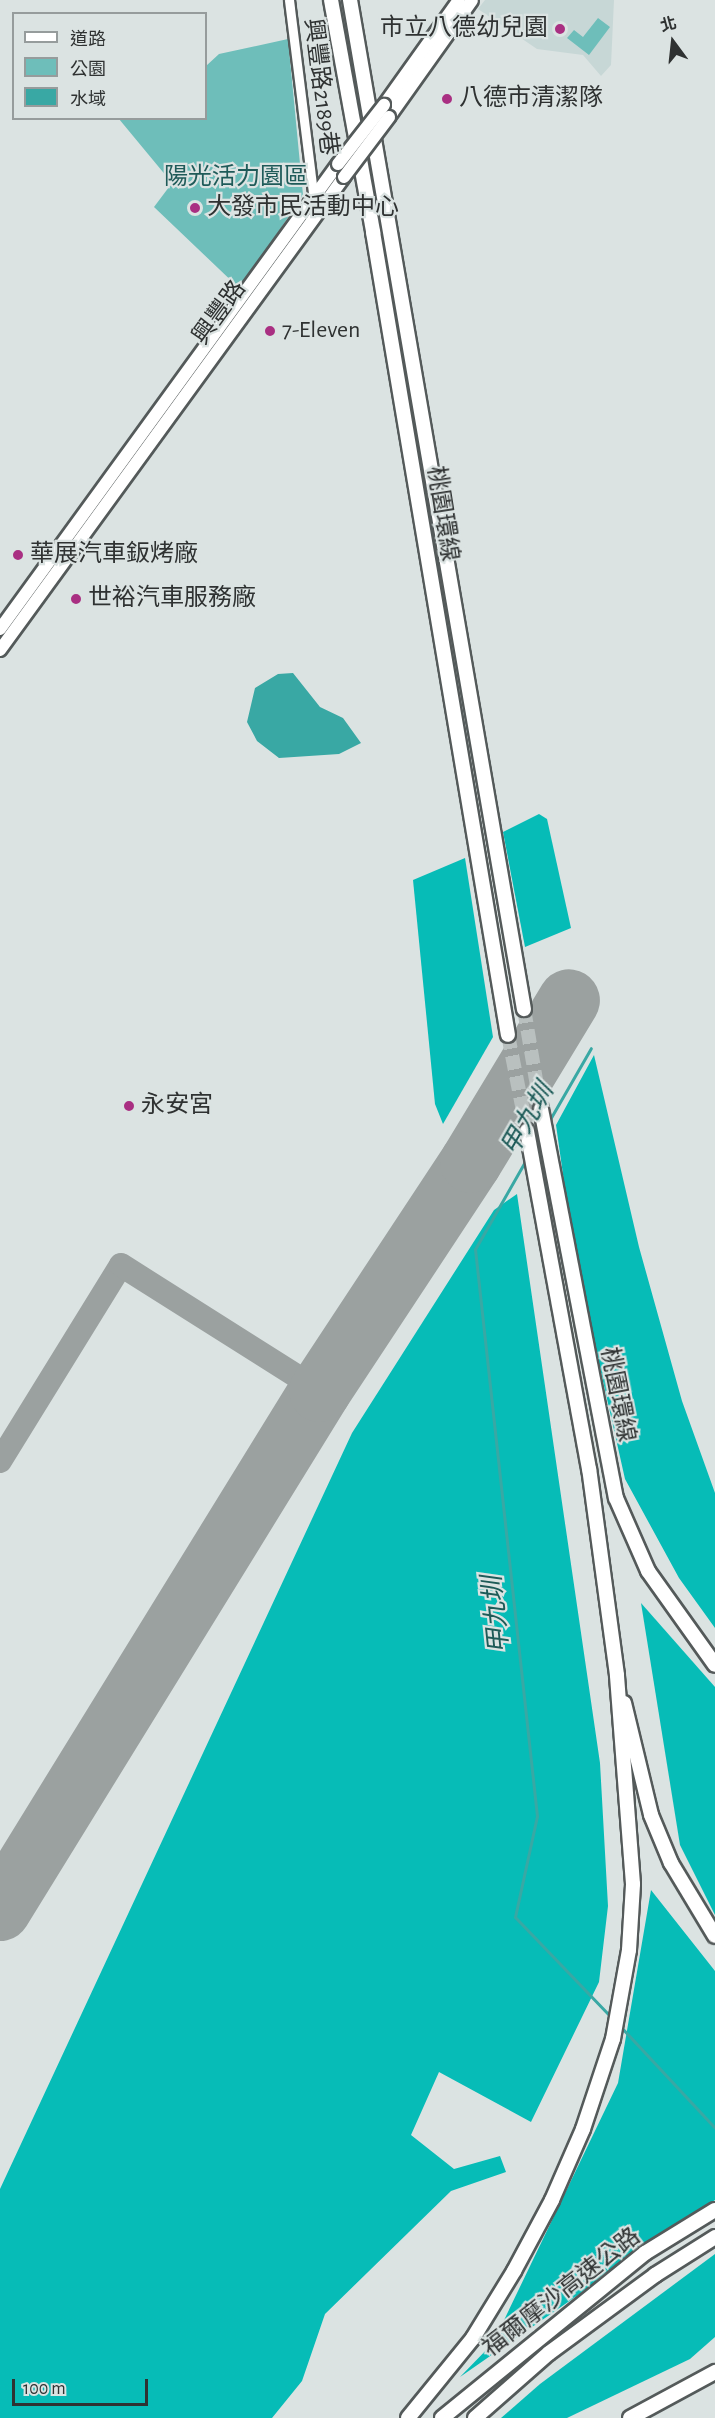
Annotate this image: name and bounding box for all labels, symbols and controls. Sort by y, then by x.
legend [12,12,207,120]
north arrow [643,12,703,72]
place label: 市立八德幼兒園 [380,15,548,43]
text: 北 [659,15,678,34]
street label: 興豐路2189巷 [297,17,343,157]
marker: 市立八德幼兒園 [553,22,567,36]
text: 道路 [70,31,106,49]
text: 公園 [70,61,106,79]
place label: 八德市清潔隊 [459,85,603,113]
text: 水域 [70,91,106,109]
marker: 八德市清潔隊 [440,92,454,106]
park label: 陽光活力園區 [164,164,308,192]
place label: 大發市民活動中心 [207,194,399,222]
marker: 大發市民活動中心 [188,201,202,215]
street label: 興豐路 [187,275,253,351]
place label: 7-Eleven [282,317,360,345]
marker: 7-Eleven [263,324,277,338]
street label: 桃園環線 [420,464,464,564]
place label: 華展汽車鈑烤廠 [30,541,198,569]
marker: 華展汽車鈑烤廠 [11,548,25,562]
place label: 世裕汽車服務廠 [88,585,256,613]
marker: 世裕汽車服務廠 [69,592,83,606]
water label: 甲九圳 [495,1078,561,1162]
place label: 永安宮 [141,1092,213,1120]
marker: 永安宮 [122,1099,136,1113]
street label: 桃園環線 [594,1345,640,1445]
water label: 甲九圳 [477,1575,517,1655]
street label: 福爾摩沙高速公路 [477,2223,647,2363]
scale bar [15,2367,152,2405]
text: 100 m [23,2380,66,2398]

